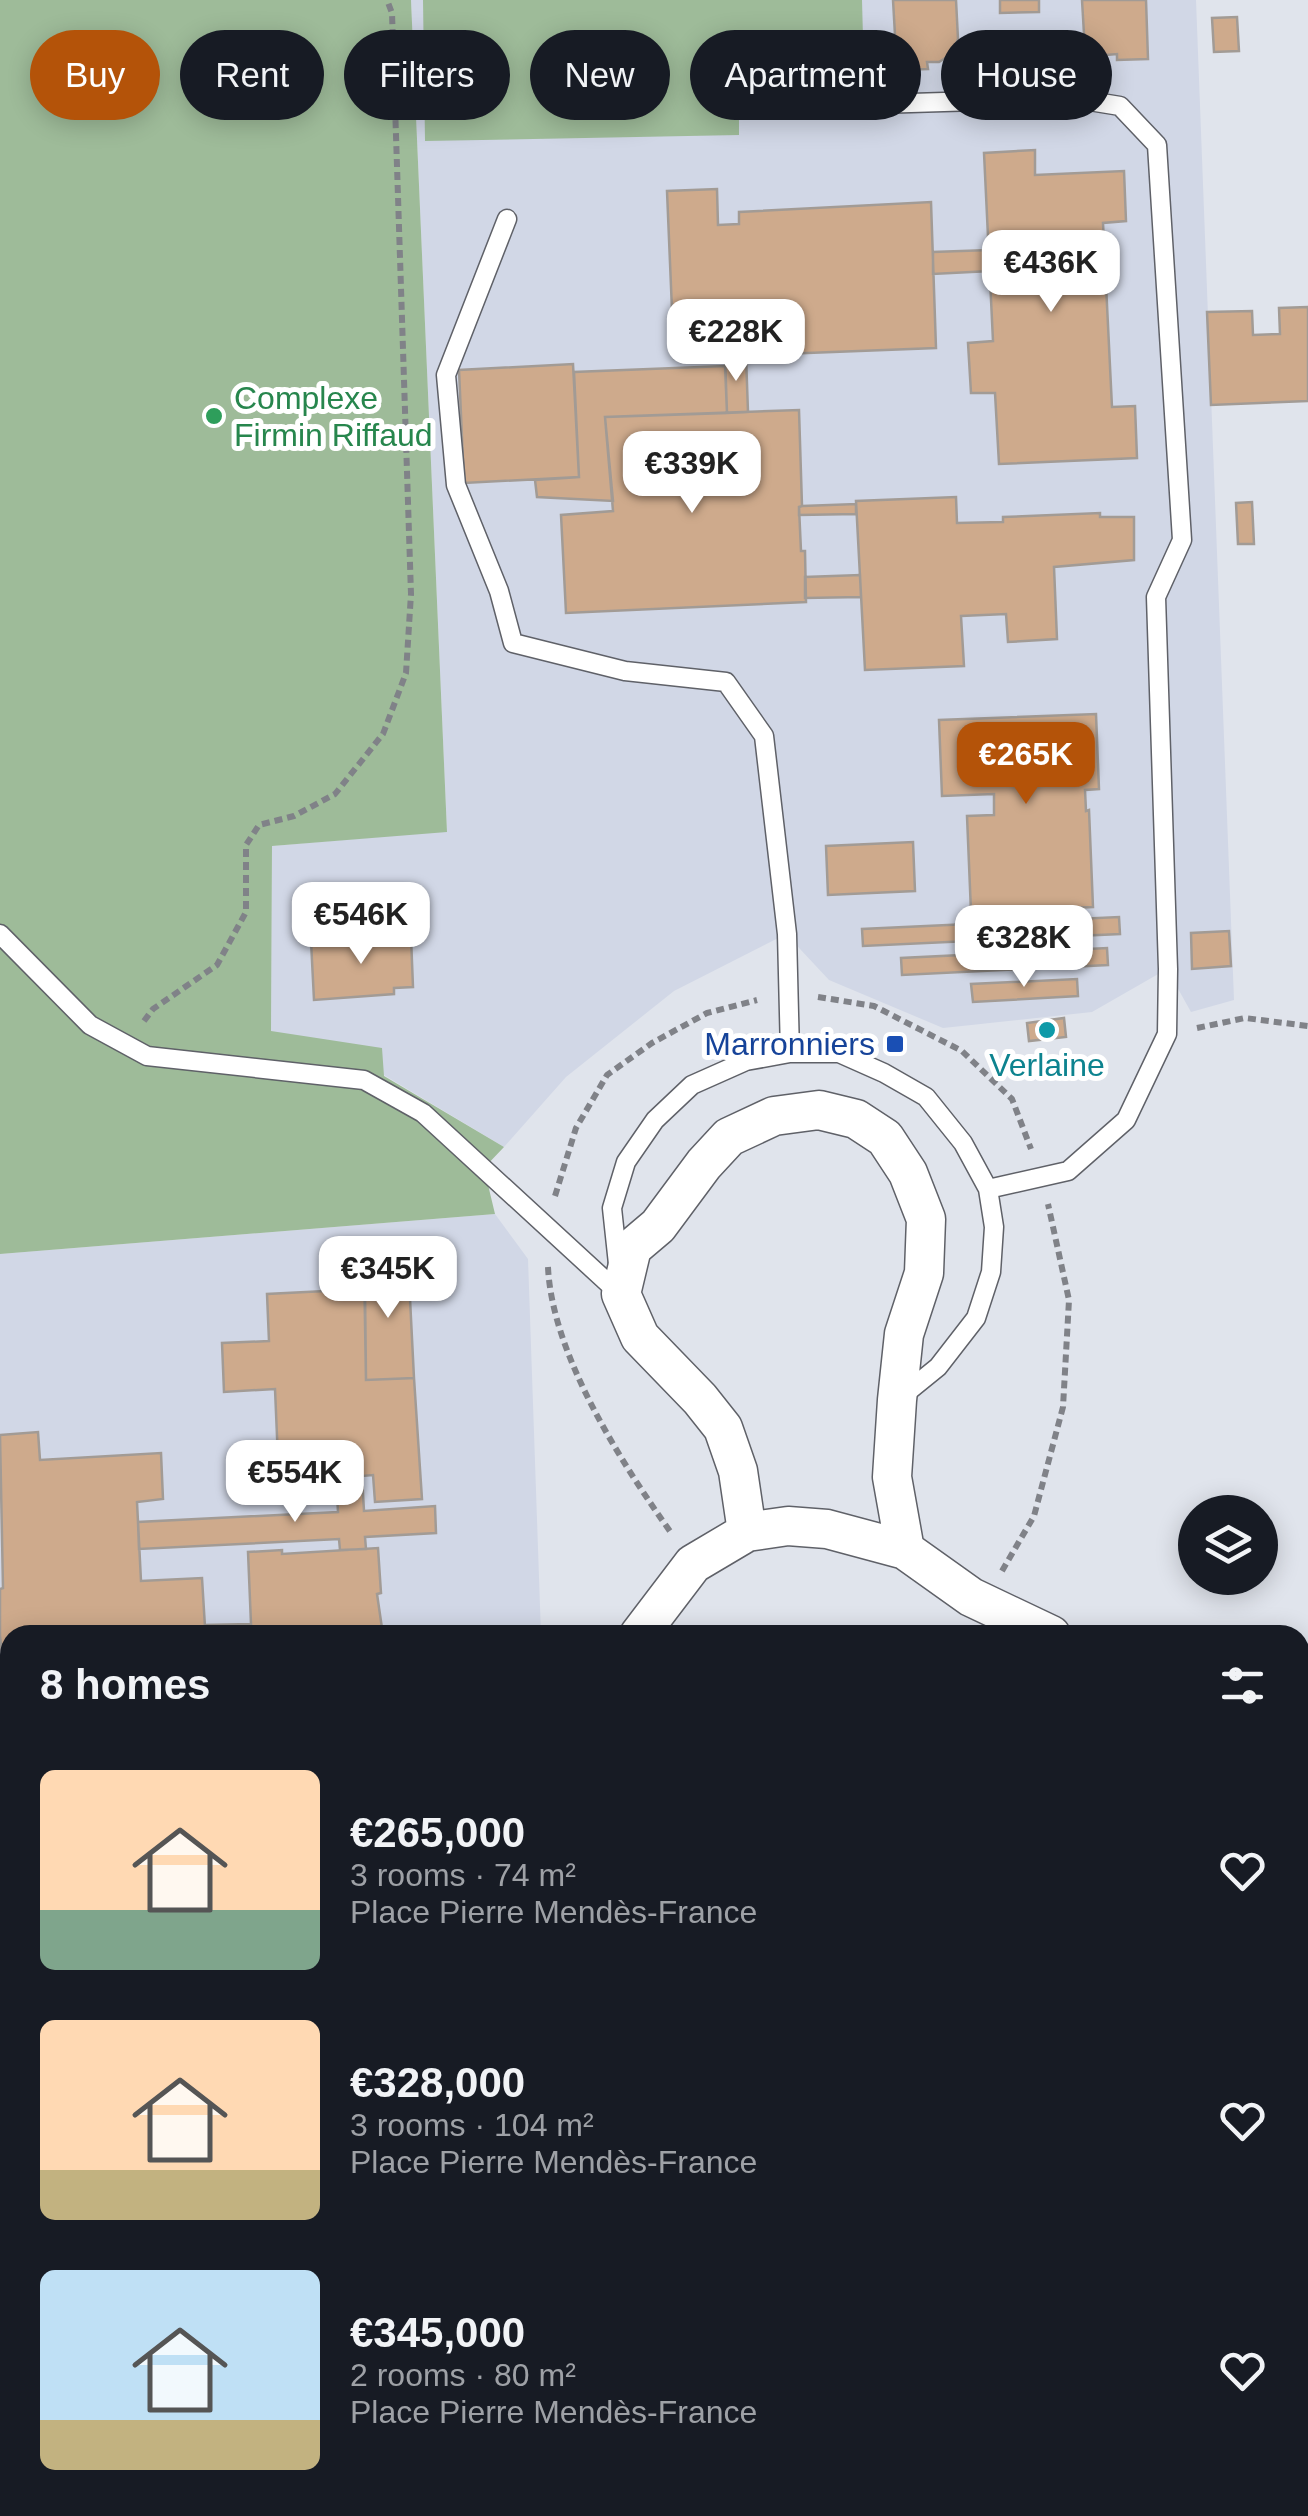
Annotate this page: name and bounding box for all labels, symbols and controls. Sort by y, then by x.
chip: Buy [30,30,160,120]
chip: Rent [180,30,324,120]
chip: Filters [344,30,510,120]
chip: New [530,30,670,120]
chip: Apartment [690,30,921,120]
chip: House [941,30,1112,120]
pin: €436K [981,230,1121,315]
text: €436K [1004,244,1098,280]
pin: €228K [666,299,806,384]
text: €228K [689,313,783,349]
place label: Complexe Firmin Riffaud [234,380,433,453]
marker: Complexe Firmin Riffaud [203,405,225,427]
pin: €339K [622,431,762,516]
text: €339K [645,445,739,481]
pin: €265K [956,722,1096,807]
text: €265K [979,736,1073,772]
pin: €546K [291,882,431,967]
text: €546K [314,896,408,932]
pin: €328K [954,905,1094,990]
text: €328K [977,919,1071,955]
marker: Verlaine [1036,1019,1058,1041]
place label: Marronniers [704,1026,875,1062]
marker: Marronniers [884,1033,906,1055]
place label: Verlaine [989,1047,1105,1083]
pin: €345K [318,1236,458,1321]
text: €345K [341,1250,435,1286]
pin: €554K [225,1440,365,1525]
text: €554K [248,1454,342,1490]
map controls [1178,1495,1278,1595]
button: layers [1178,1495,1278,1595]
icon: filters [1215,1658,1270,1713]
text: 8 homes [40,1661,210,1708]
text: €265,000 [350,1809,525,1856]
icon: home [120,1810,240,1930]
icon: heart [1215,1843,1270,1898]
text: 3 rooms · 74 m² [350,1857,576,1893]
text: Place Pierre Mendès-France [350,1894,757,1930]
text: €328,000 [350,2059,525,2106]
icon: home [120,2060,240,2180]
icon: heart [1215,2093,1270,2148]
text: 3 rooms · 104 m² [350,2107,594,2143]
text: Place Pierre Mendès-France [350,2144,757,2180]
text: €345,000 [350,2309,525,2356]
icon: home [120,2310,240,2430]
icon: heart [1215,2343,1270,2398]
text: 2 rooms · 80 m² [350,2357,576,2393]
text: Place Pierre Mendès-France [350,2394,757,2430]

